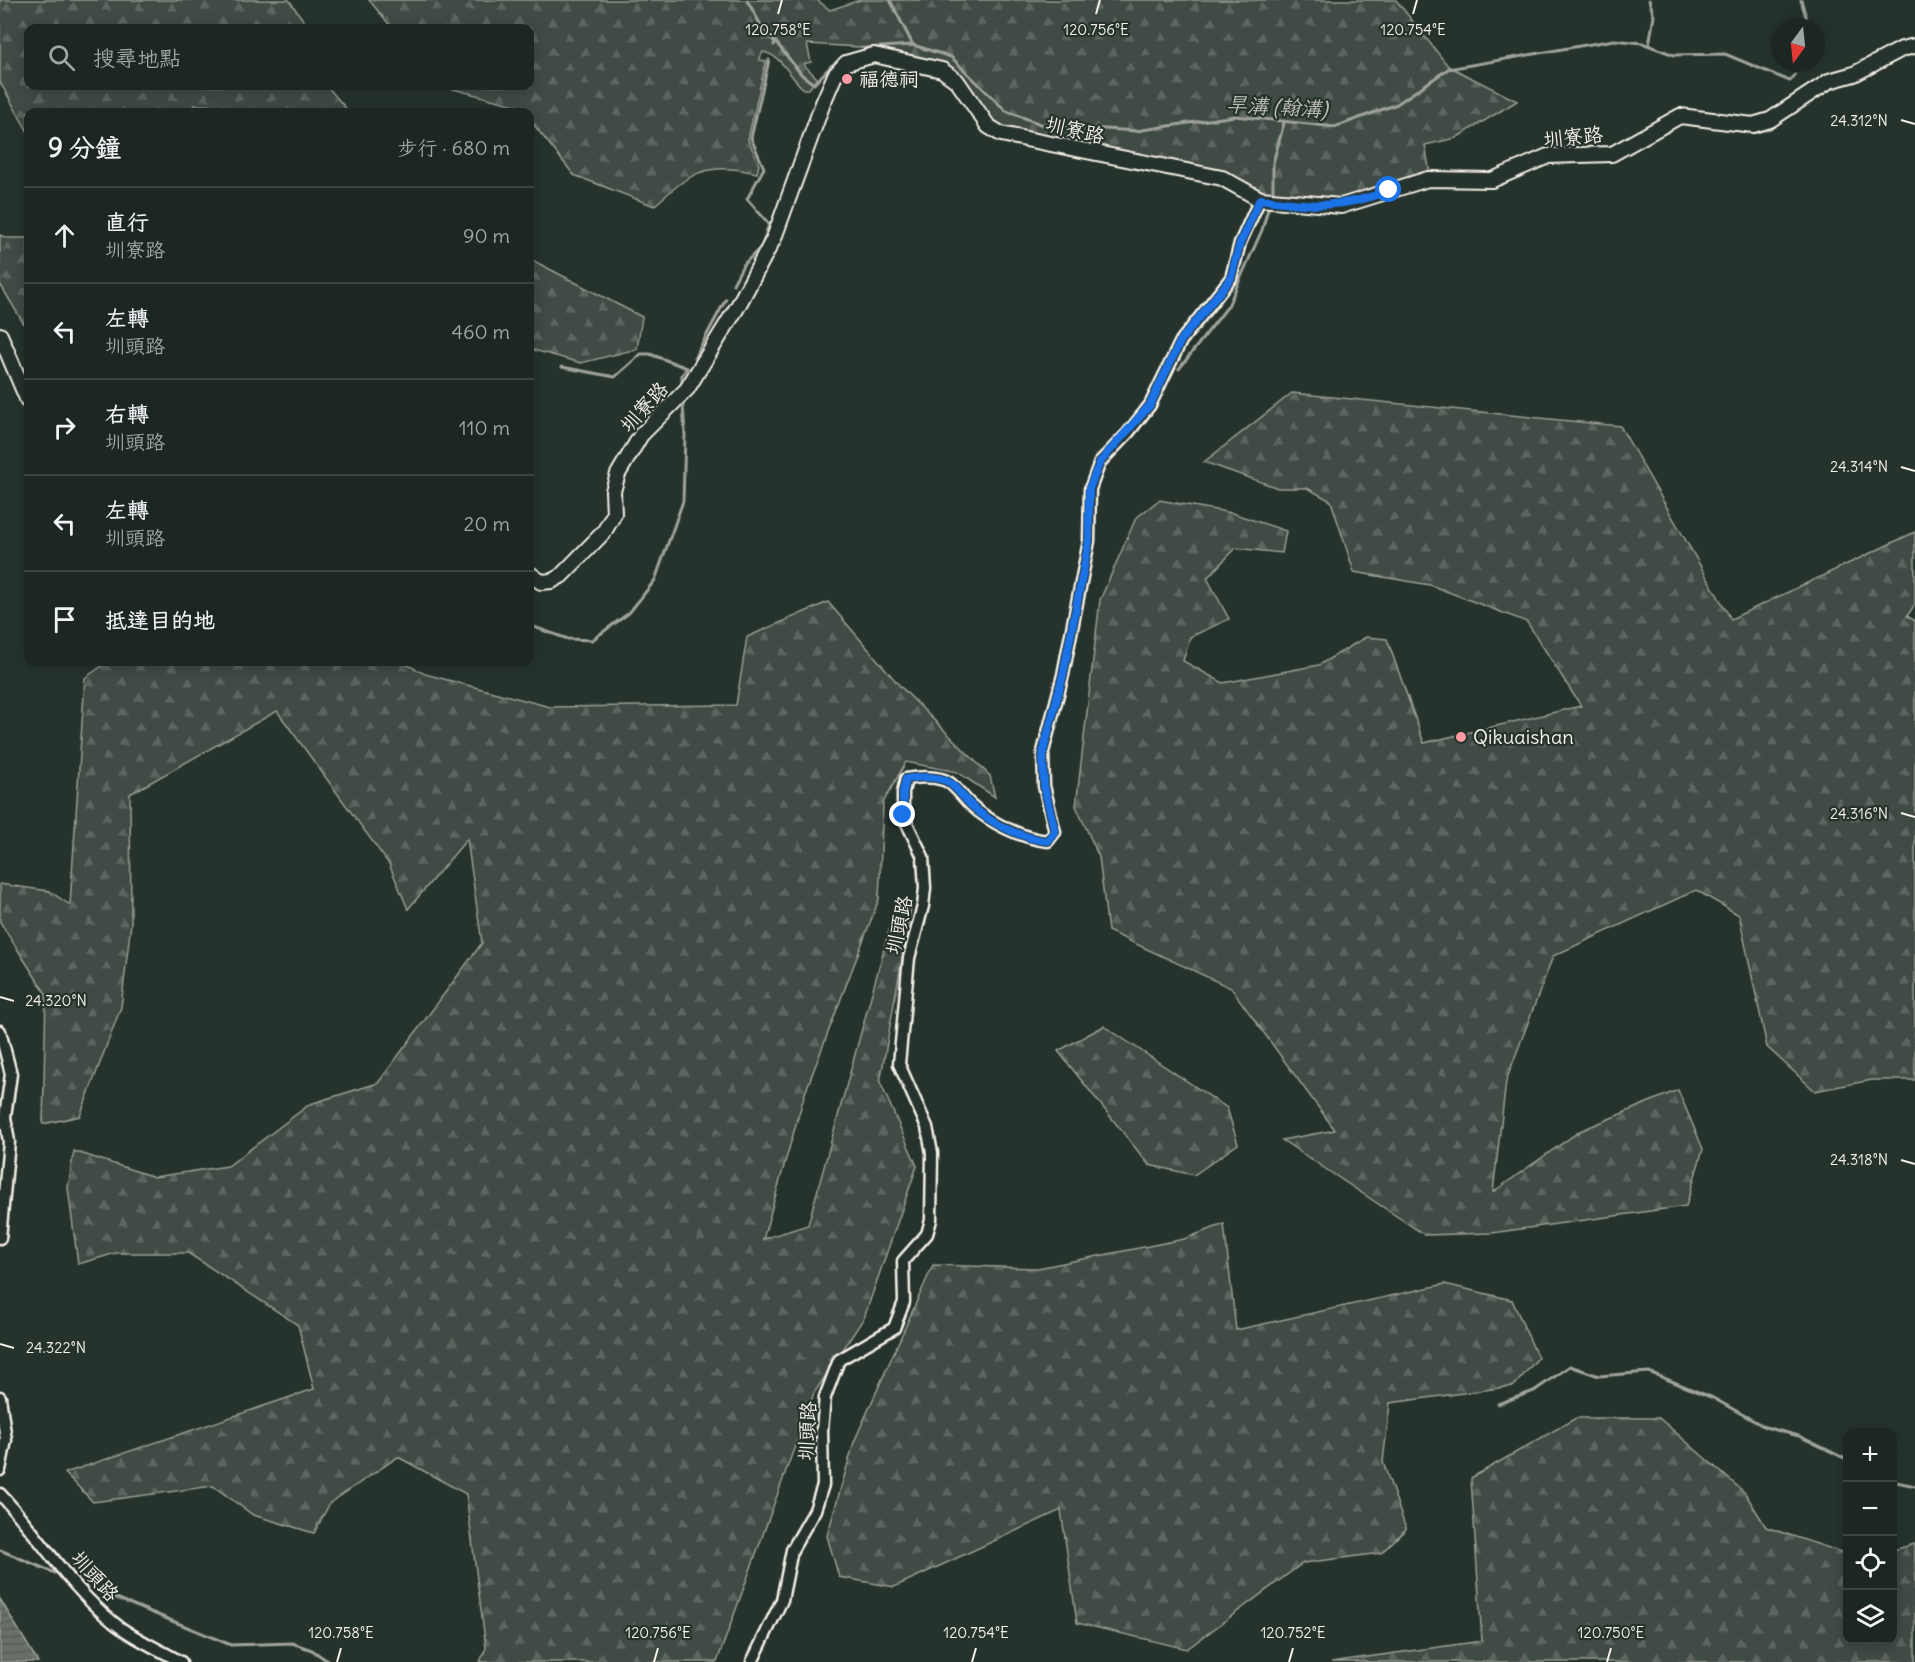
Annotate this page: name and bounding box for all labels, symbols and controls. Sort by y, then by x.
north arrow [1771,18,1825,72]
text: 120.758°E [745,20,811,39]
text: 120.756°E [1063,20,1129,39]
text: 120.754°E [1380,20,1446,39]
search box [24,24,534,90]
icon: search [45,41,78,74]
text: 搜尋地點 [93,44,181,72]
place label: 福德祠 [859,66,919,91]
marker: 福德祠 [840,72,854,86]
water label: 旱溝 (翰溝) [1226,90,1330,123]
street label: 圳寮路 [1043,111,1108,149]
text: 24.312°N [1830,111,1888,130]
street label: 圳寮路 [1542,121,1605,152]
text: 9 分鐘 [48,131,121,164]
text: 步行 · 680 m [398,135,510,160]
route start [1375,176,1401,202]
text: 直行 [105,208,149,236]
icon: ahead [48,219,81,252]
text: 90 m [463,223,510,248]
text: 圳寮路 [105,237,165,262]
text: 左轉 [105,304,149,332]
icon: left [48,315,81,348]
text: 460 m [451,319,510,344]
text: 圳頭路 [105,333,165,358]
street label: 圳寮路 [614,375,674,437]
text: 右轉 [105,400,149,428]
icon: right [48,411,81,444]
text: 110 m [459,415,510,440]
text: 圳頭路 [105,429,165,454]
text: 24.314°N [1830,457,1888,476]
text: 左轉 [105,496,149,524]
icon: left [48,507,81,540]
text: 20 m [464,511,510,536]
text: 圳頭路 [105,525,165,550]
icon: arrive [48,603,81,636]
text: 抵達目的地 [105,606,215,634]
place label: Qikuaishan [1473,724,1574,749]
marker: Qikuaishan [1454,730,1468,744]
route end [889,801,915,827]
text: 24.316°N [1830,804,1888,823]
street label: 圳頭路 [880,892,917,957]
text: 24.320°N [25,991,87,1010]
text: 24.318°N [1830,1150,1888,1169]
text: 24.322°N [26,1338,86,1357]
street label: 圳頭路 [792,1399,821,1462]
map controls [1843,1428,1897,1644]
button: + [1843,1428,1897,1482]
button: − [1843,1482,1897,1536]
button: locate [1843,1536,1897,1590]
street label: 圳頭路 [66,1545,125,1607]
button: layers [1843,1590,1897,1644]
text: 120.758°E [308,1623,374,1642]
text: 120.756°E [625,1623,691,1642]
text: 120.754°E [943,1623,1009,1642]
text: 120.752°E [1260,1623,1326,1642]
text: 120.750°E [1578,1623,1645,1642]

